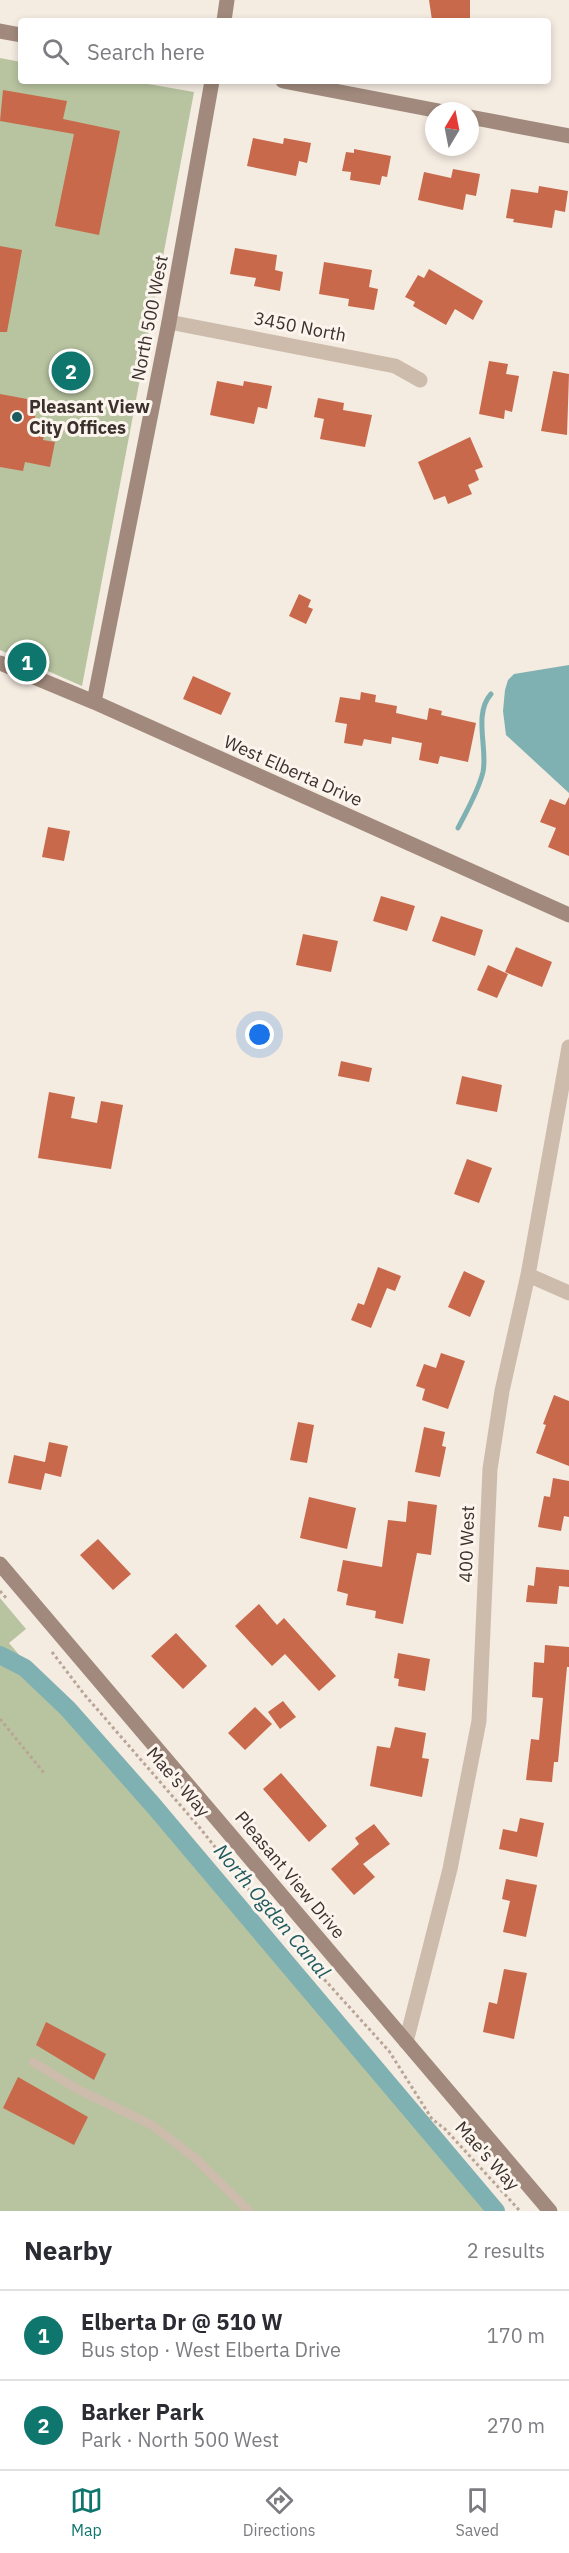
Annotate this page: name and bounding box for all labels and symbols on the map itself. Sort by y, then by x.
north arrow [425,102,479,156]
street label: North 500 West [126,253,173,383]
street label: 3450 North [252,306,348,347]
pin: 2 [52,348,90,394]
place label: Pleasant View City Offices [29,395,150,439]
marker: Pleasant View City Offices [10,410,24,424]
pin: 1 [8,640,46,684]
street label: West Elberta Drive [220,730,366,811]
your location [245,1020,274,1049]
street label: 400 West [454,1505,479,1583]
street label: Mae's Way [142,1742,215,1821]
street label: Pleasant View Drive [230,1806,351,1943]
water label: North Ogden Canal [208,1838,337,1984]
street label: Mae's Way [450,2116,525,2195]

